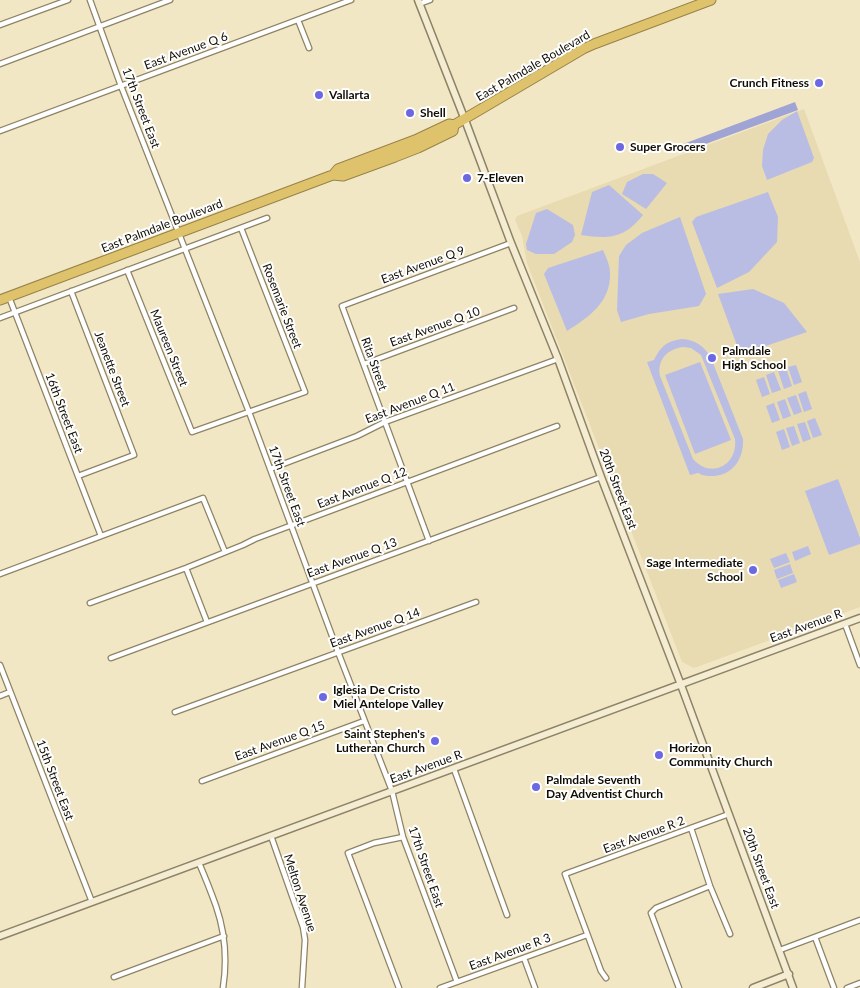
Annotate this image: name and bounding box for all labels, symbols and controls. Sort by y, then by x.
street label: East Palmdale Boulevard [474,27,592,105]
street label: East Avenue Q 6 [142,29,230,73]
street label: 17th Street East [119,66,163,150]
place label: Crunch Fitness [730,76,809,90]
marker: Crunch Fitness [813,77,825,89]
place label: Vallarta [329,88,370,102]
marker: Vallarta [313,89,325,101]
place label: Shell [420,106,446,120]
marker: Shell [404,107,416,119]
place label: Super Grocers [630,140,705,154]
marker: Super Grocers [614,141,626,153]
place label: 7-Eleven [477,171,524,185]
marker: 7-Eleven [461,172,473,184]
street label: East Palmdale Boulevard [99,196,225,256]
street label: East Avenue Q 9 [379,243,467,287]
street label: Rosemarie Street [259,262,305,350]
street label: East Avenue Q 10 [388,304,482,350]
street label: Maureen Street [147,307,191,389]
street label: Jeanette Street [91,329,133,409]
street label: Rita Street [358,336,390,392]
place label: Palmdale High School [722,344,786,372]
marker: Palmdale High School [706,352,718,364]
street label: 16th Street East [42,371,86,455]
street label: East Avenue Q 11 [363,379,457,427]
street label: 17th Street East [266,444,308,528]
street label: 20th Street East [596,447,640,531]
street label: East Avenue Q 12 [315,464,409,512]
street label: East Avenue Q 13 [305,535,399,581]
place label: Sage Intermediate School [646,556,743,584]
marker: Sage Intermediate School [747,564,759,576]
street label: East Avenue Q 14 [328,605,422,651]
street label: East Avenue R [768,606,844,646]
place label: Iglesia De Cristo Miel Antelope Valley [333,683,443,711]
marker: Iglesia De Cristo Miel Antelope Valley [317,691,329,703]
street label: East Avenue Q 15 [233,718,327,764]
place label: Saint Stephen's Lutheran Church [336,727,425,755]
marker: Saint Stephen's Lutheran Church [429,735,441,747]
street label: 15th Street East [33,738,77,822]
place label: Horizon Community Church [669,741,772,769]
street label: East Avenue R [388,747,464,787]
marker: Horizon Community Church [653,749,665,761]
place label: Palmdale Seventh Day Adventist Church [546,773,663,801]
marker: Palmdale Seventh Day Adventist Church [530,781,542,793]
street label: East Avenue R 2 [601,814,687,856]
street label: 17th Street East [405,824,447,910]
street label: 20th Street East [740,826,782,910]
street label: Melton Avenue [281,852,319,934]
street label: East Avenue R 3 [467,931,553,973]

